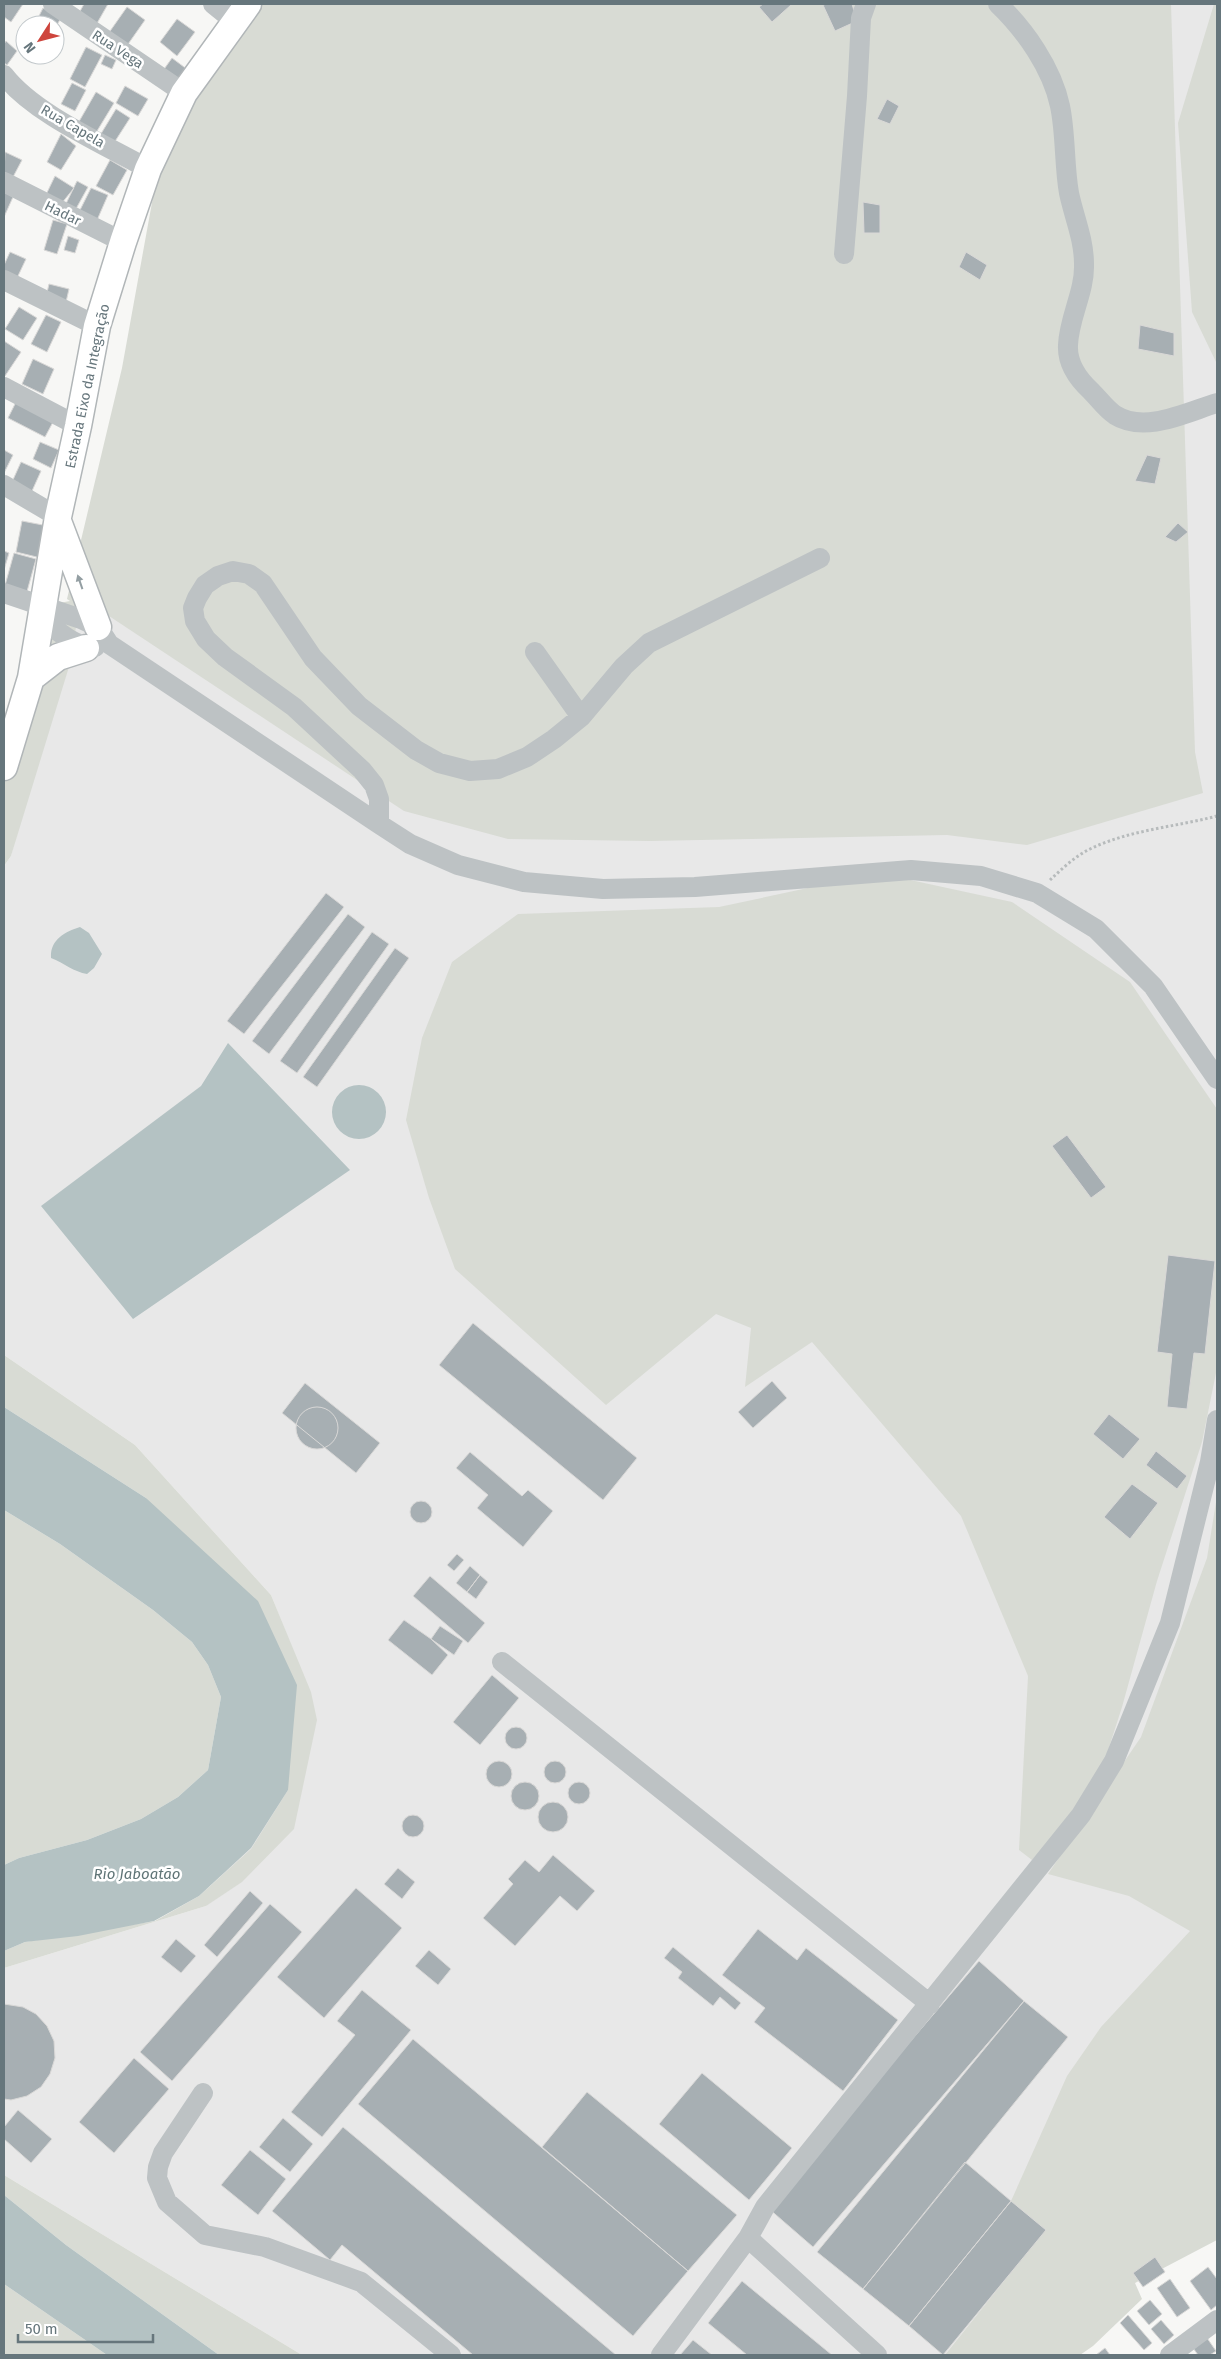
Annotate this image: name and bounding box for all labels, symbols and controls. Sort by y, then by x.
north arrow [15,15,65,65]
street label: Rua Vega [89,27,147,72]
text: N [20,39,39,56]
street label: Rua Capela [38,101,108,152]
street label: Hadar [42,197,84,230]
street label: Estrada Eixo da Integração [62,302,113,470]
one-way arrow [76,574,84,589]
water label: Rio Jaboatão [94,1865,180,1883]
scale bar [18,2312,152,2344]
text: 50 m [25,2320,58,2338]

